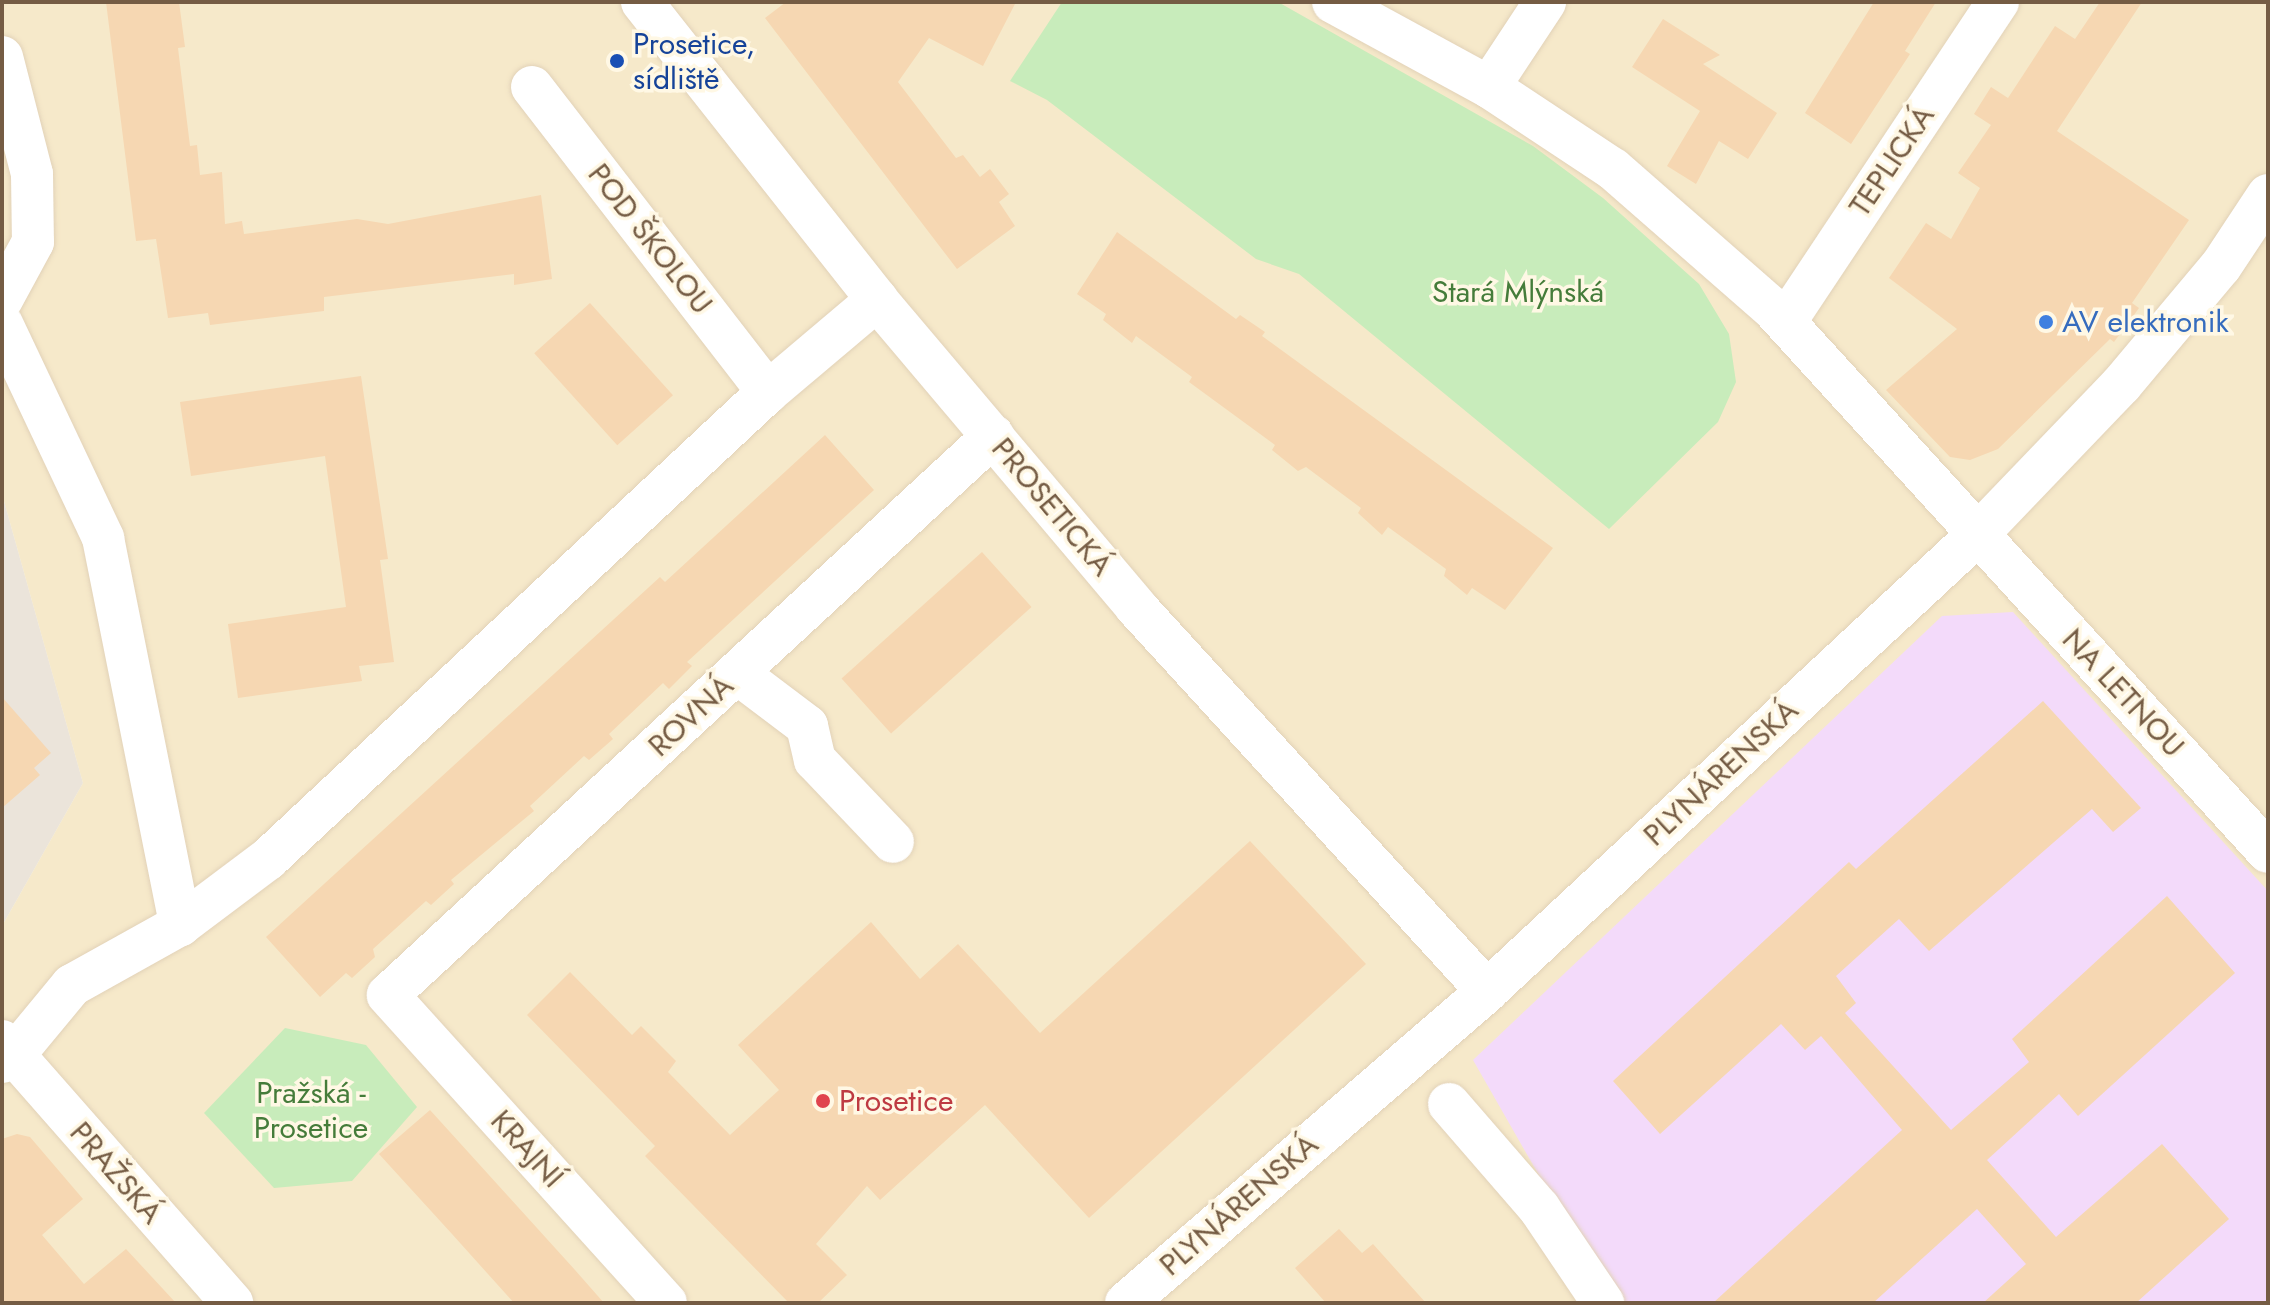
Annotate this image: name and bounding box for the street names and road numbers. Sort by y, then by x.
street label: TEPLICKÁ [1842,99,1942,223]
street label: POD ŠKOLOU [580,157,720,321]
street label: PROSETICKÁ [984,431,1120,583]
street label: NA LETNOU [2055,622,2191,764]
street label: ROVNÁ [641,668,741,764]
street label: PLYNÁRENSKÁ [1637,693,1805,853]
street label: KRAJNÍ [483,1103,571,1195]
street label: PRAŽSKÁ [62,1115,170,1231]
street label: PLYNÁRENSKÁ [1153,1127,1325,1283]

